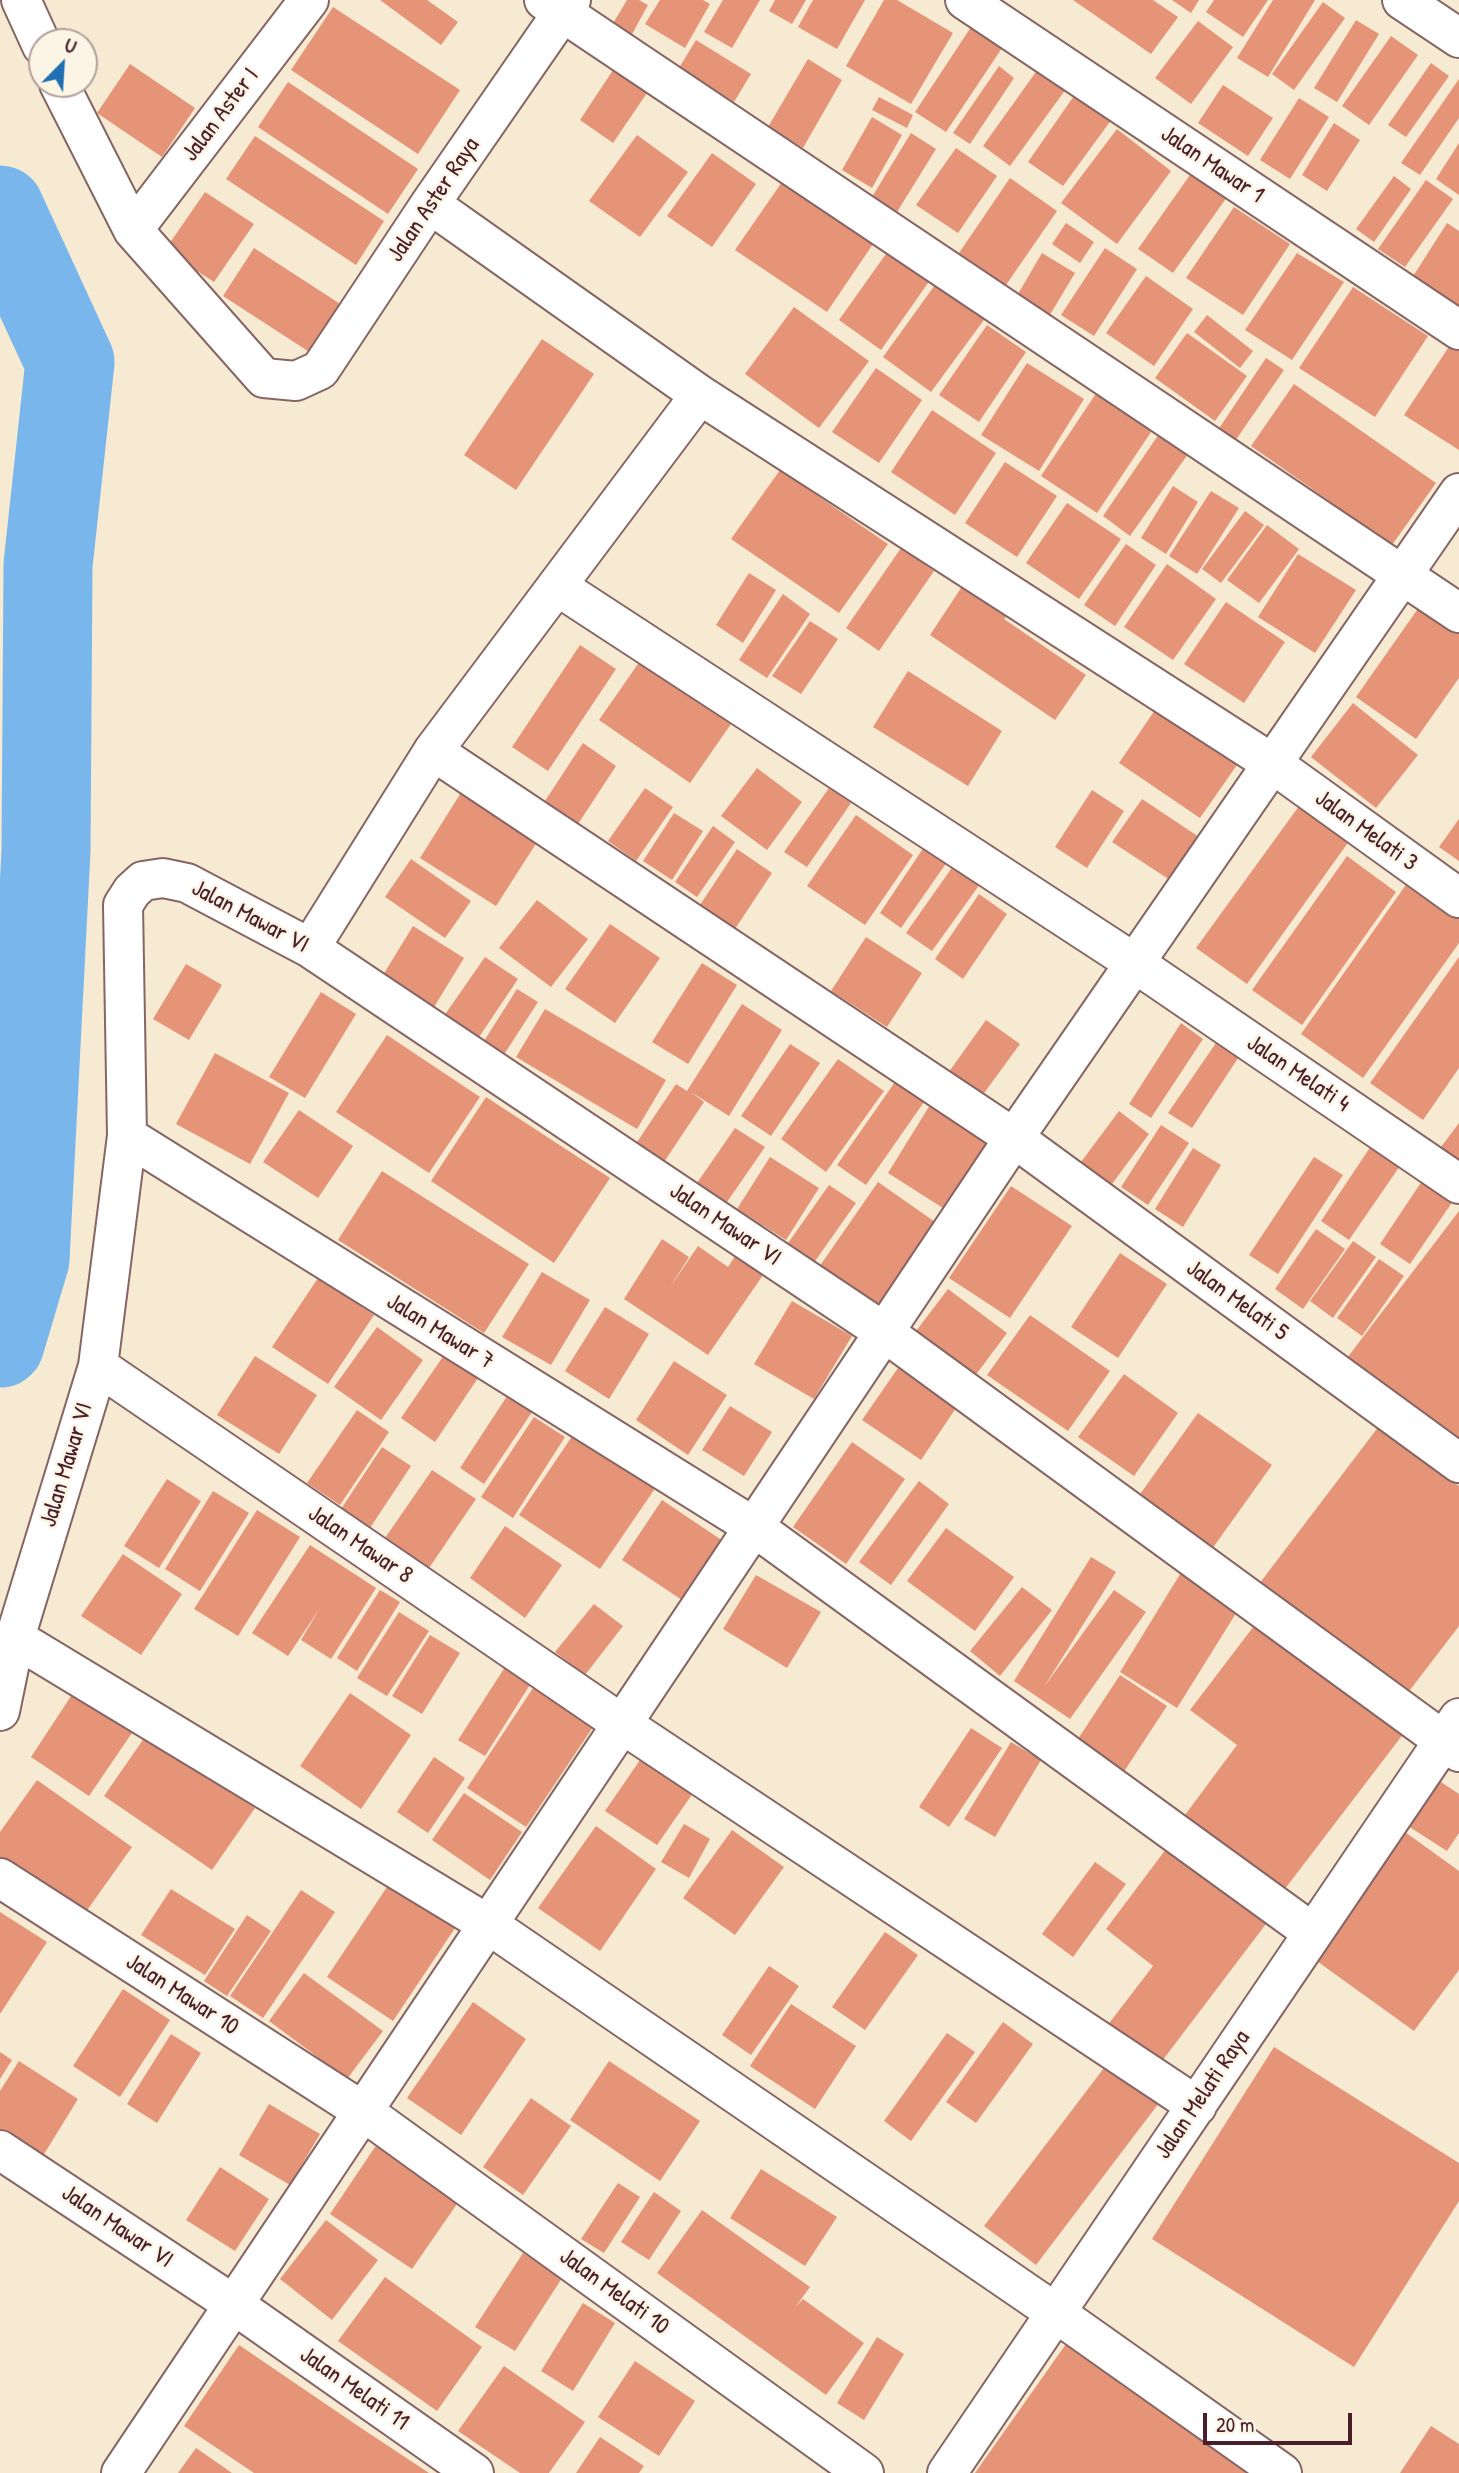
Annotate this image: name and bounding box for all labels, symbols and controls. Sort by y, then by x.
north arrow [28,28,98,98]
text: U [61,32,81,60]
street label: Jalan Aster I [177,63,265,167]
street label: Jalan Mawar 1 [1155,120,1269,210]
street label: Jalan Aster Raya [382,132,486,268]
street label: Jalan Melati 3 [1309,784,1423,878]
street label: Jalan Mawar VI [186,874,314,960]
street label: Jalan Melati 4 [1241,1029,1355,1119]
street label: Jalan Mawar VI [664,1177,786,1273]
street label: Jalan Melati 5 [1180,1254,1294,1348]
street label: Jalan Mawar 7 [381,1288,499,1376]
street label: Jalan Mawar VI [34,1399,100,1531]
street label: Jalan Mawar 8 [302,1500,418,1590]
street label: Jalan Mawar 10 [120,1948,244,2042]
street label: Jalan Melati Raya [1149,2025,1257,2165]
street label: Jalan Mawar VI [56,2179,178,2275]
street label: Jalan Melati 10 [553,2243,675,2341]
street label: Jalan Melati 11 [294,2341,414,2437]
scale bar [1207,2400,1356,2444]
text: 20 m [1216,2410,1254,2439]

